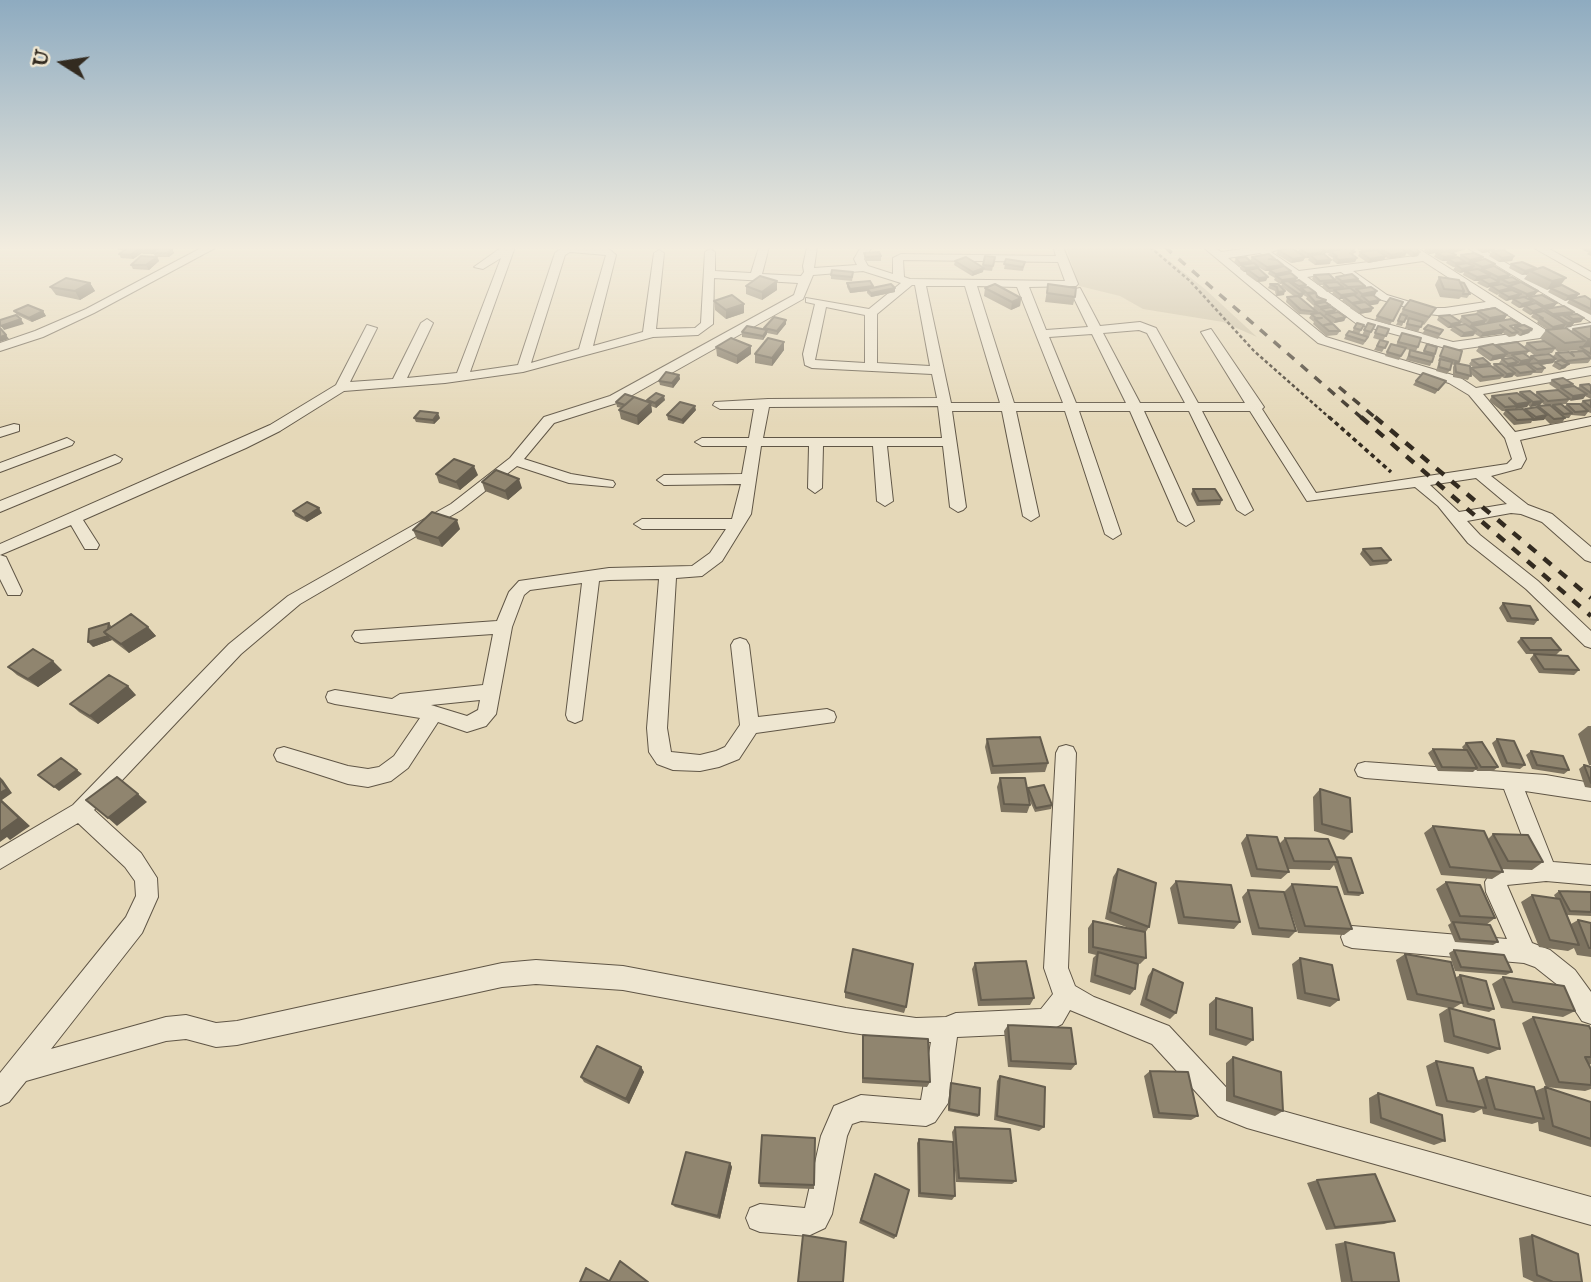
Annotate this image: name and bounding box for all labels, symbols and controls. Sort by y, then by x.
north arrow [28,28,98,98]
text: U [29,48,56,69]

